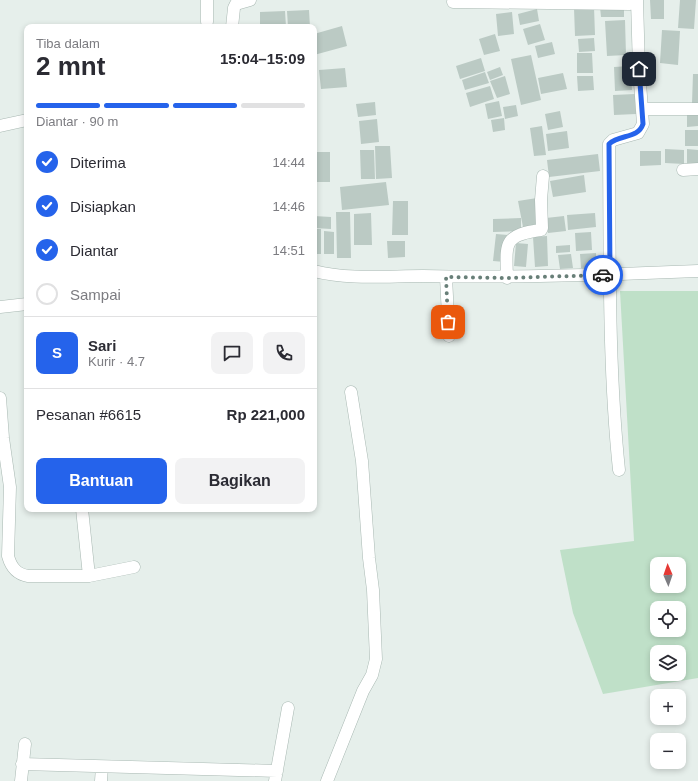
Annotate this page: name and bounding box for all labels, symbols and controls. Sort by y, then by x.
text: Tiba dalam [36,36,100,51]
text: 15:04–15:09 [220,50,305,67]
text: 2 mnt [36,51,105,81]
pin [622,52,656,86]
icon: home [628,58,650,80]
text: Diantar · 90 m [36,114,118,129]
icon: check [36,151,58,173]
text: Diterima [70,154,126,171]
text: 14:44 [272,155,305,170]
icon: check [36,195,58,217]
text: Disiapkan [70,198,136,215]
text: 14:46 [272,199,305,214]
icon: check [36,239,58,261]
text: Diantar [70,242,118,259]
text: 14:51 [272,243,305,258]
courier [583,255,623,295]
icon: car [592,264,614,286]
text: Sampai [70,286,121,303]
pin [431,305,465,339]
icon: bag [437,311,459,333]
button: chat [211,332,253,374]
button: phone [263,332,305,374]
text: Sari [88,337,116,354]
text: S [52,344,62,361]
text: Kurir · 4.7 [88,354,145,369]
text: Pesanan #6615 [36,406,141,423]
text: Rp 221,000 [227,406,305,423]
button: Bantuan [36,458,167,504]
button: Bagikan [175,458,305,504]
north arrow [650,557,686,593]
map controls [650,557,686,769]
button: locate [650,601,686,637]
button: layers [650,645,686,681]
button: + [650,689,686,725]
button: − [650,733,686,769]

